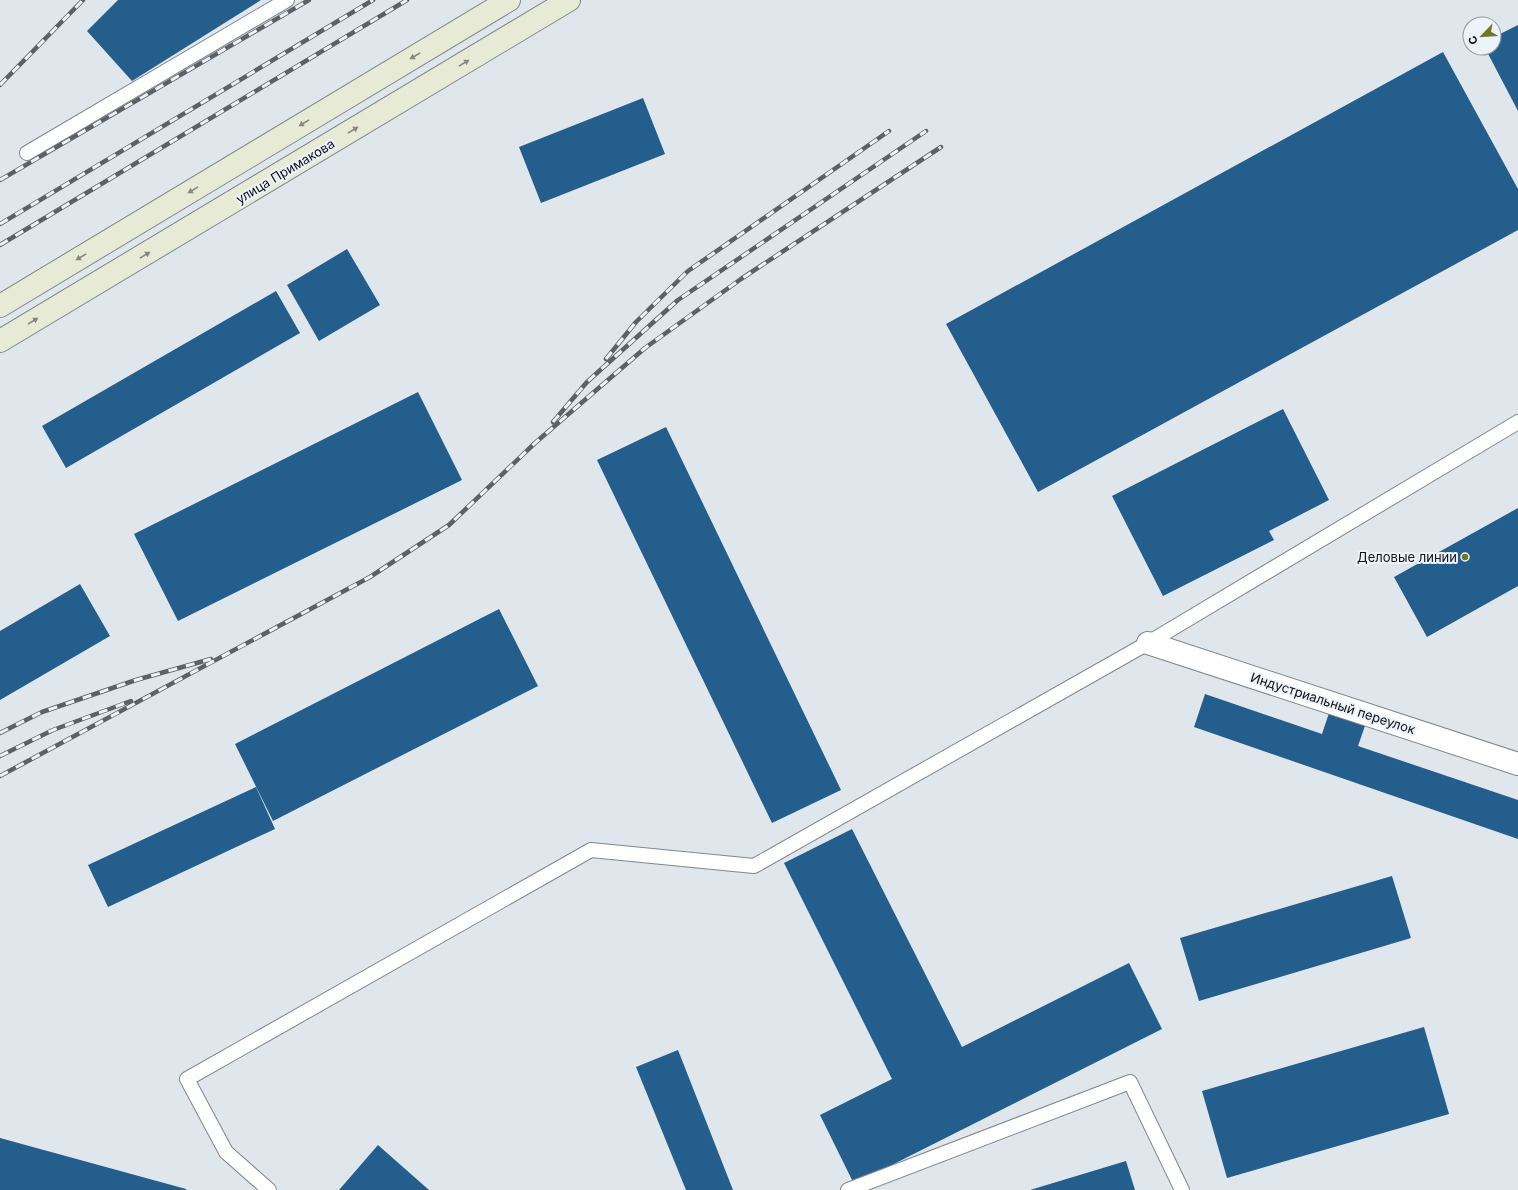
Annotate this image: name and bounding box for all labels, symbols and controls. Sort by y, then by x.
north arrow [1462,16,1502,56]
text: С [1465,34,1481,47]
one-way arrow [409,53,421,60]
one-way arrow [458,60,470,67]
one-way arrow [298,120,310,127]
one-way arrow [347,127,359,134]
street label: улица Примакова [233,135,337,207]
one-way arrow [187,187,199,194]
one-way arrow [139,251,151,258]
one-way arrow [75,254,87,261]
one-way arrow [27,318,39,325]
place label: Деловые линии [1357,549,1457,565]
marker: Деловые линии [1460,552,1470,562]
street label: Индустриальный переулок [1249,669,1417,737]

